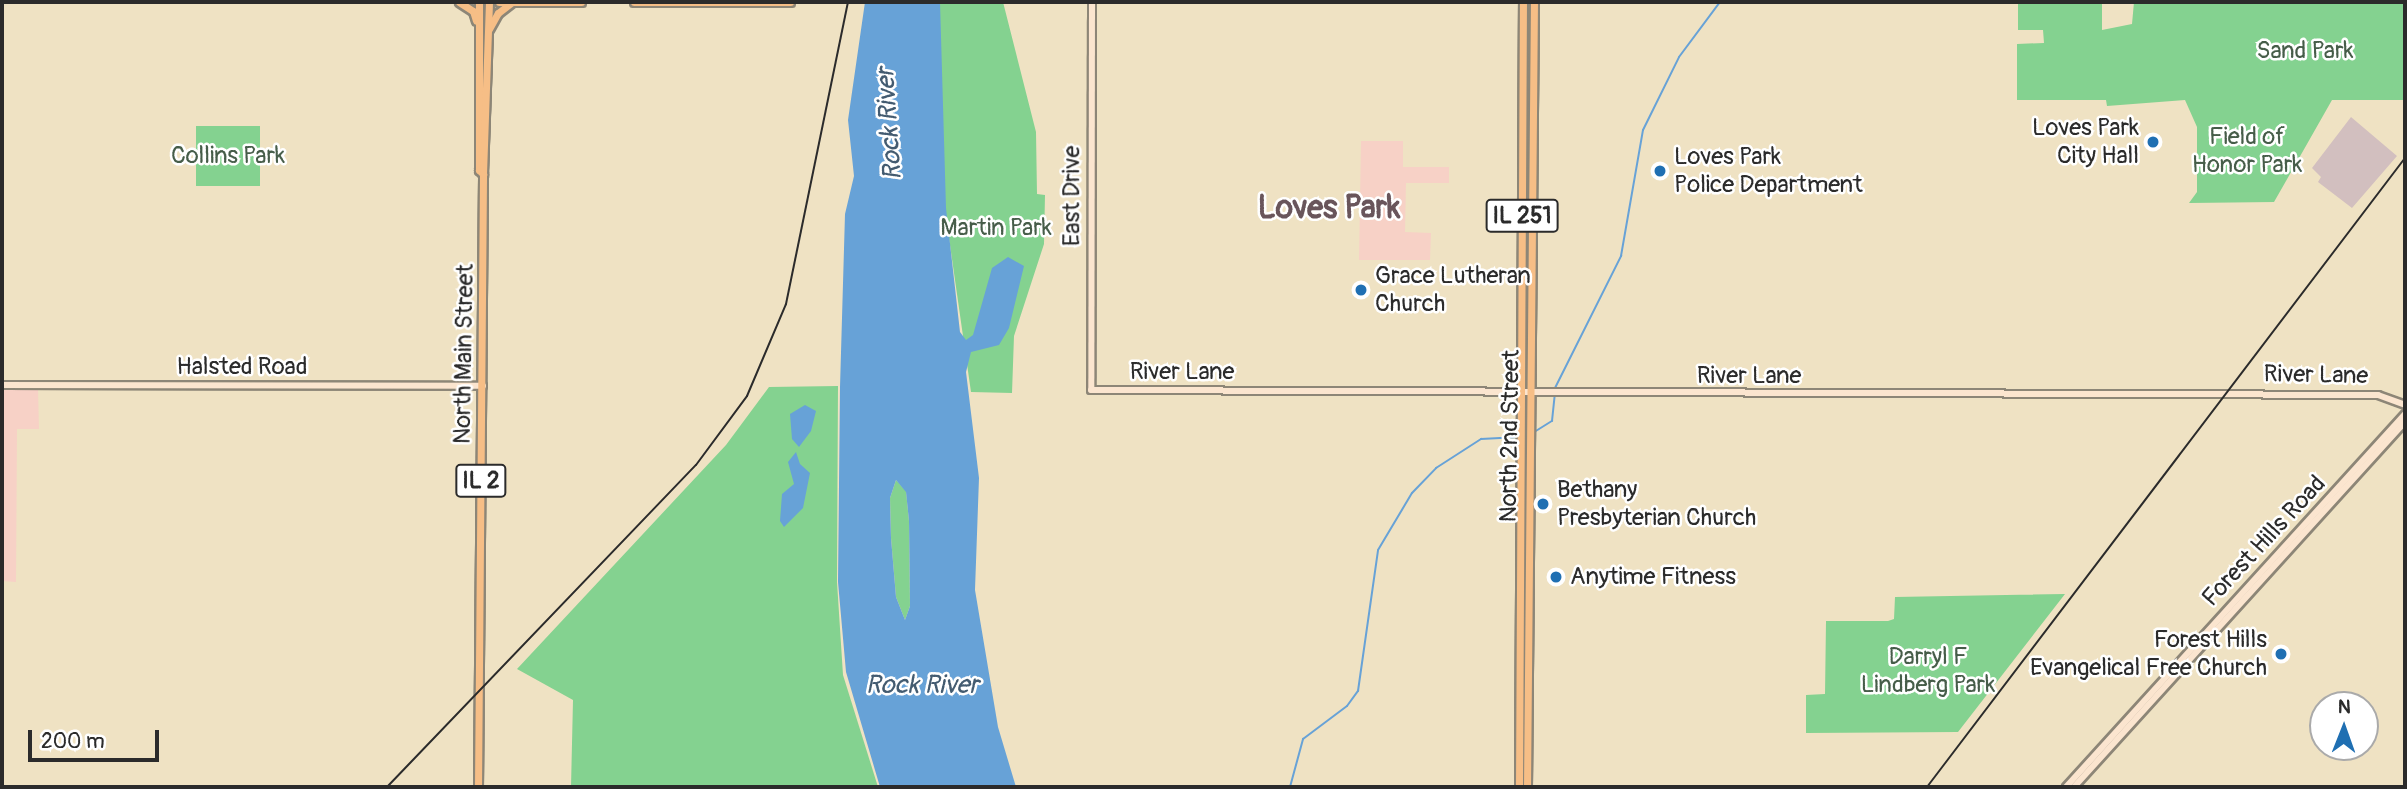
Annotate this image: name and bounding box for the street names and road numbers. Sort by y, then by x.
street label: East Drive [1058,146,1086,246]
road number: IL 251 [1485,196,1559,236]
street label: North Main Street [448,264,480,444]
street label: North 2nd Street [1494,349,1526,523]
street label: Halsted Road [177,353,307,381]
street label: River Lane [1130,358,1234,386]
street label: River Lane [2263,360,2369,390]
street label: River Lane [1697,362,1801,390]
road number: IL 2 [455,461,507,500]
street label: Forest Hills Road [2196,470,2332,612]

